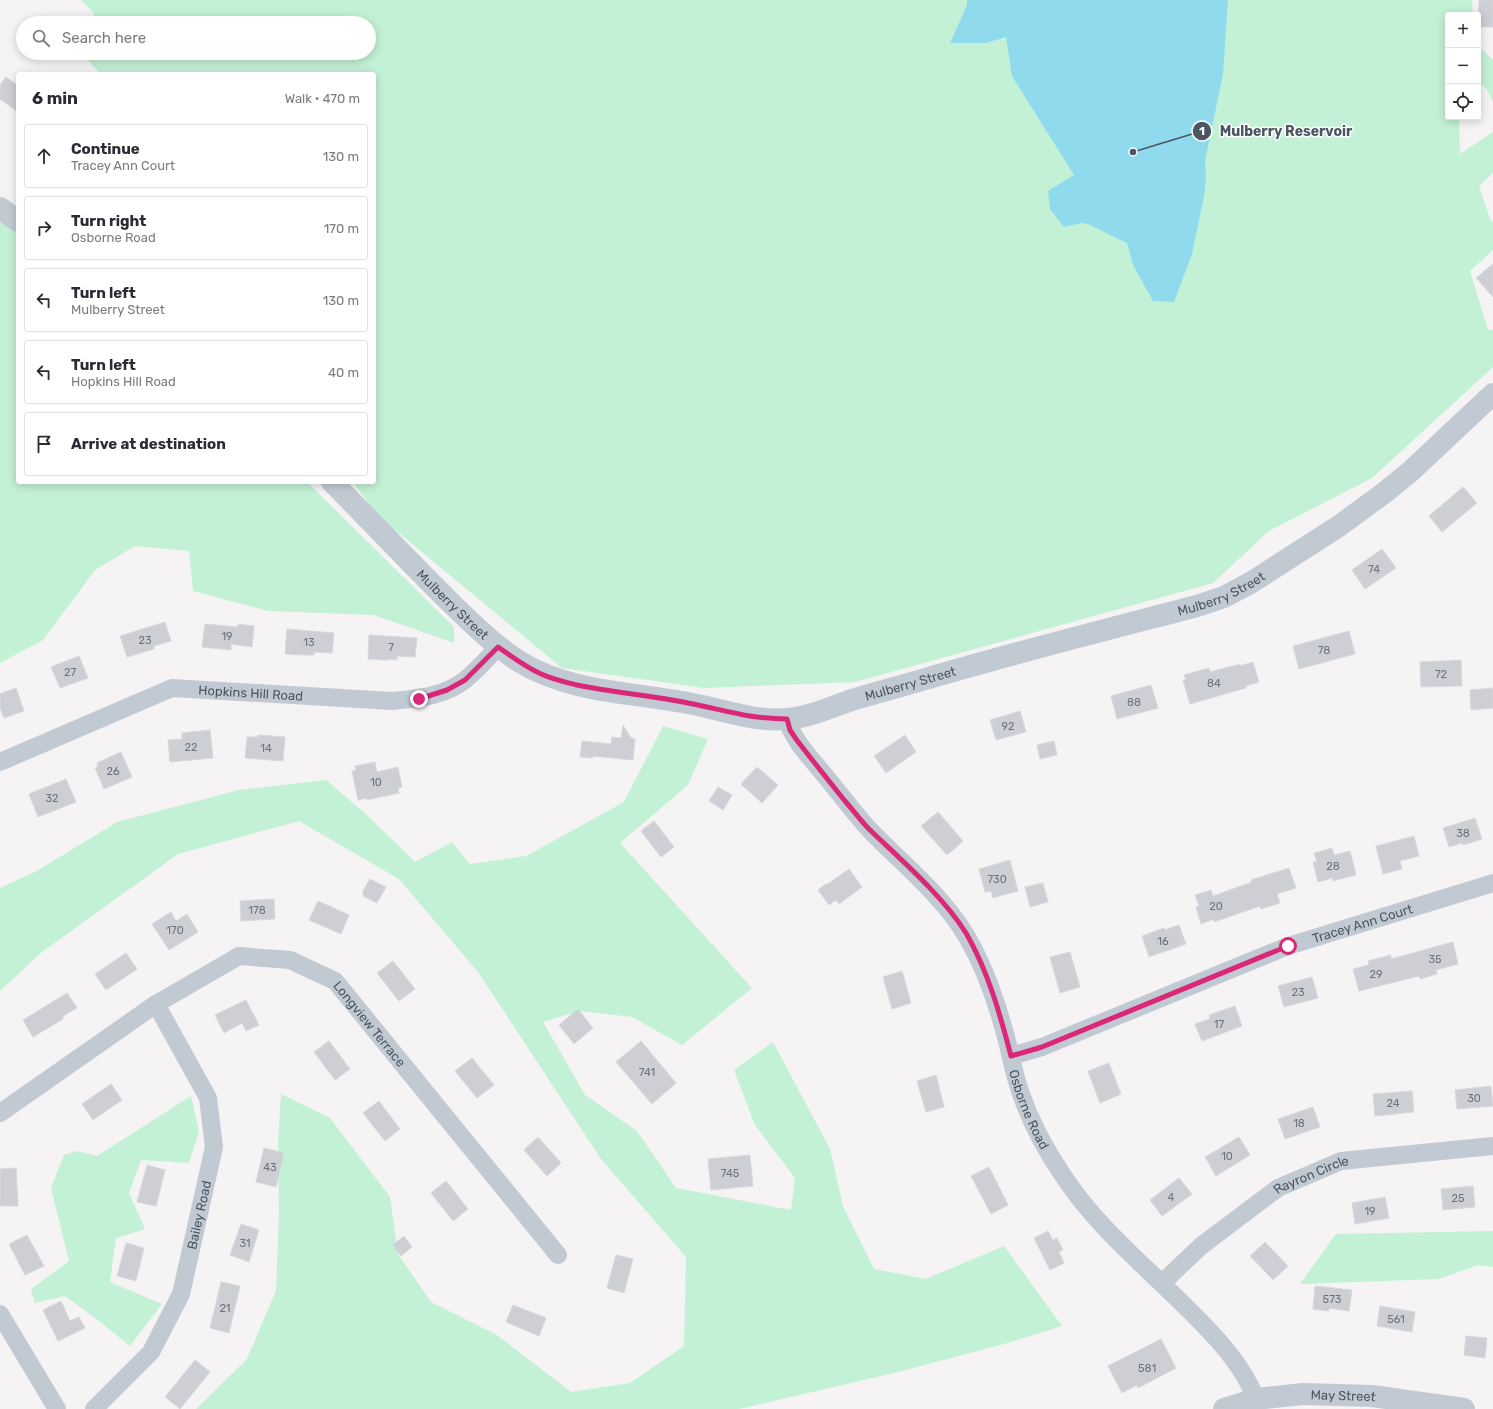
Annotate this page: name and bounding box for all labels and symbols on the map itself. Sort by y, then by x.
callout: Mulberry Reservoir [1192,118,1361,144]
text: Mulberry Reservoir [1220,123,1353,140]
text: 1 [1199,124,1205,138]
house number: 74 [1368,563,1380,576]
street label: Mulberry Street [414,566,492,642]
street label: Mulberry Street [1176,568,1268,618]
house number: 19 [221,630,233,643]
house number: 23 [138,634,152,647]
house number: 13 [303,636,315,649]
house number: 7 [388,641,394,654]
house number: 78 [1318,644,1330,657]
street label: Mulberry Street [863,663,957,703]
house number: 27 [64,666,76,679]
house number: 72 [1435,668,1447,681]
house number: 84 [1207,677,1221,690]
street label: Hopkins Hill Road [198,682,303,703]
route end [410,690,428,708]
house number: 88 [1127,696,1141,709]
house number: 92 [1002,720,1014,733]
house number: 22 [185,741,197,754]
house number: 14 [260,742,272,755]
house number: 26 [106,765,120,778]
house number: 10 [370,776,382,789]
house number: 32 [45,792,59,805]
house number: 38 [1456,827,1470,840]
house number: 28 [1326,860,1340,873]
house number: 730 [987,873,1007,886]
house number: 20 [1209,900,1223,913]
street label: Tracey Ann Court [1310,901,1414,946]
house number: 178 [248,904,266,917]
house number: 170 [166,924,184,937]
house number: 16 [1157,935,1169,948]
route start [1279,937,1297,955]
house number: 35 [1428,953,1442,966]
house number: 29 [1370,968,1382,981]
street label: Longview Terrace [331,978,409,1069]
house number: 23 [1291,986,1305,999]
house number: 17 [1214,1018,1225,1031]
house number: 741 [639,1066,655,1079]
street label: Osborne Road [1007,1068,1052,1152]
house number: 30 [1467,1092,1481,1105]
house number: 24 [1386,1097,1400,1110]
house number: 18 [1293,1117,1305,1130]
house number: 10 [1221,1150,1233,1163]
street label: Rayron Circle [1270,1153,1349,1197]
house number: 43 [263,1161,277,1174]
house number: 745 [721,1167,740,1180]
street label: Bailey Road [184,1179,214,1251]
house number: 4 [1168,1191,1175,1204]
house number: 25 [1452,1192,1465,1205]
house number: 19 [1364,1205,1376,1218]
house number: 31 [239,1237,251,1250]
house number: 573 [1323,1293,1342,1306]
house number: 21 [219,1302,231,1315]
house number: 561 [1387,1313,1405,1326]
house number: 581 [1138,1362,1156,1375]
street label: May Street [1310,1387,1377,1404]

